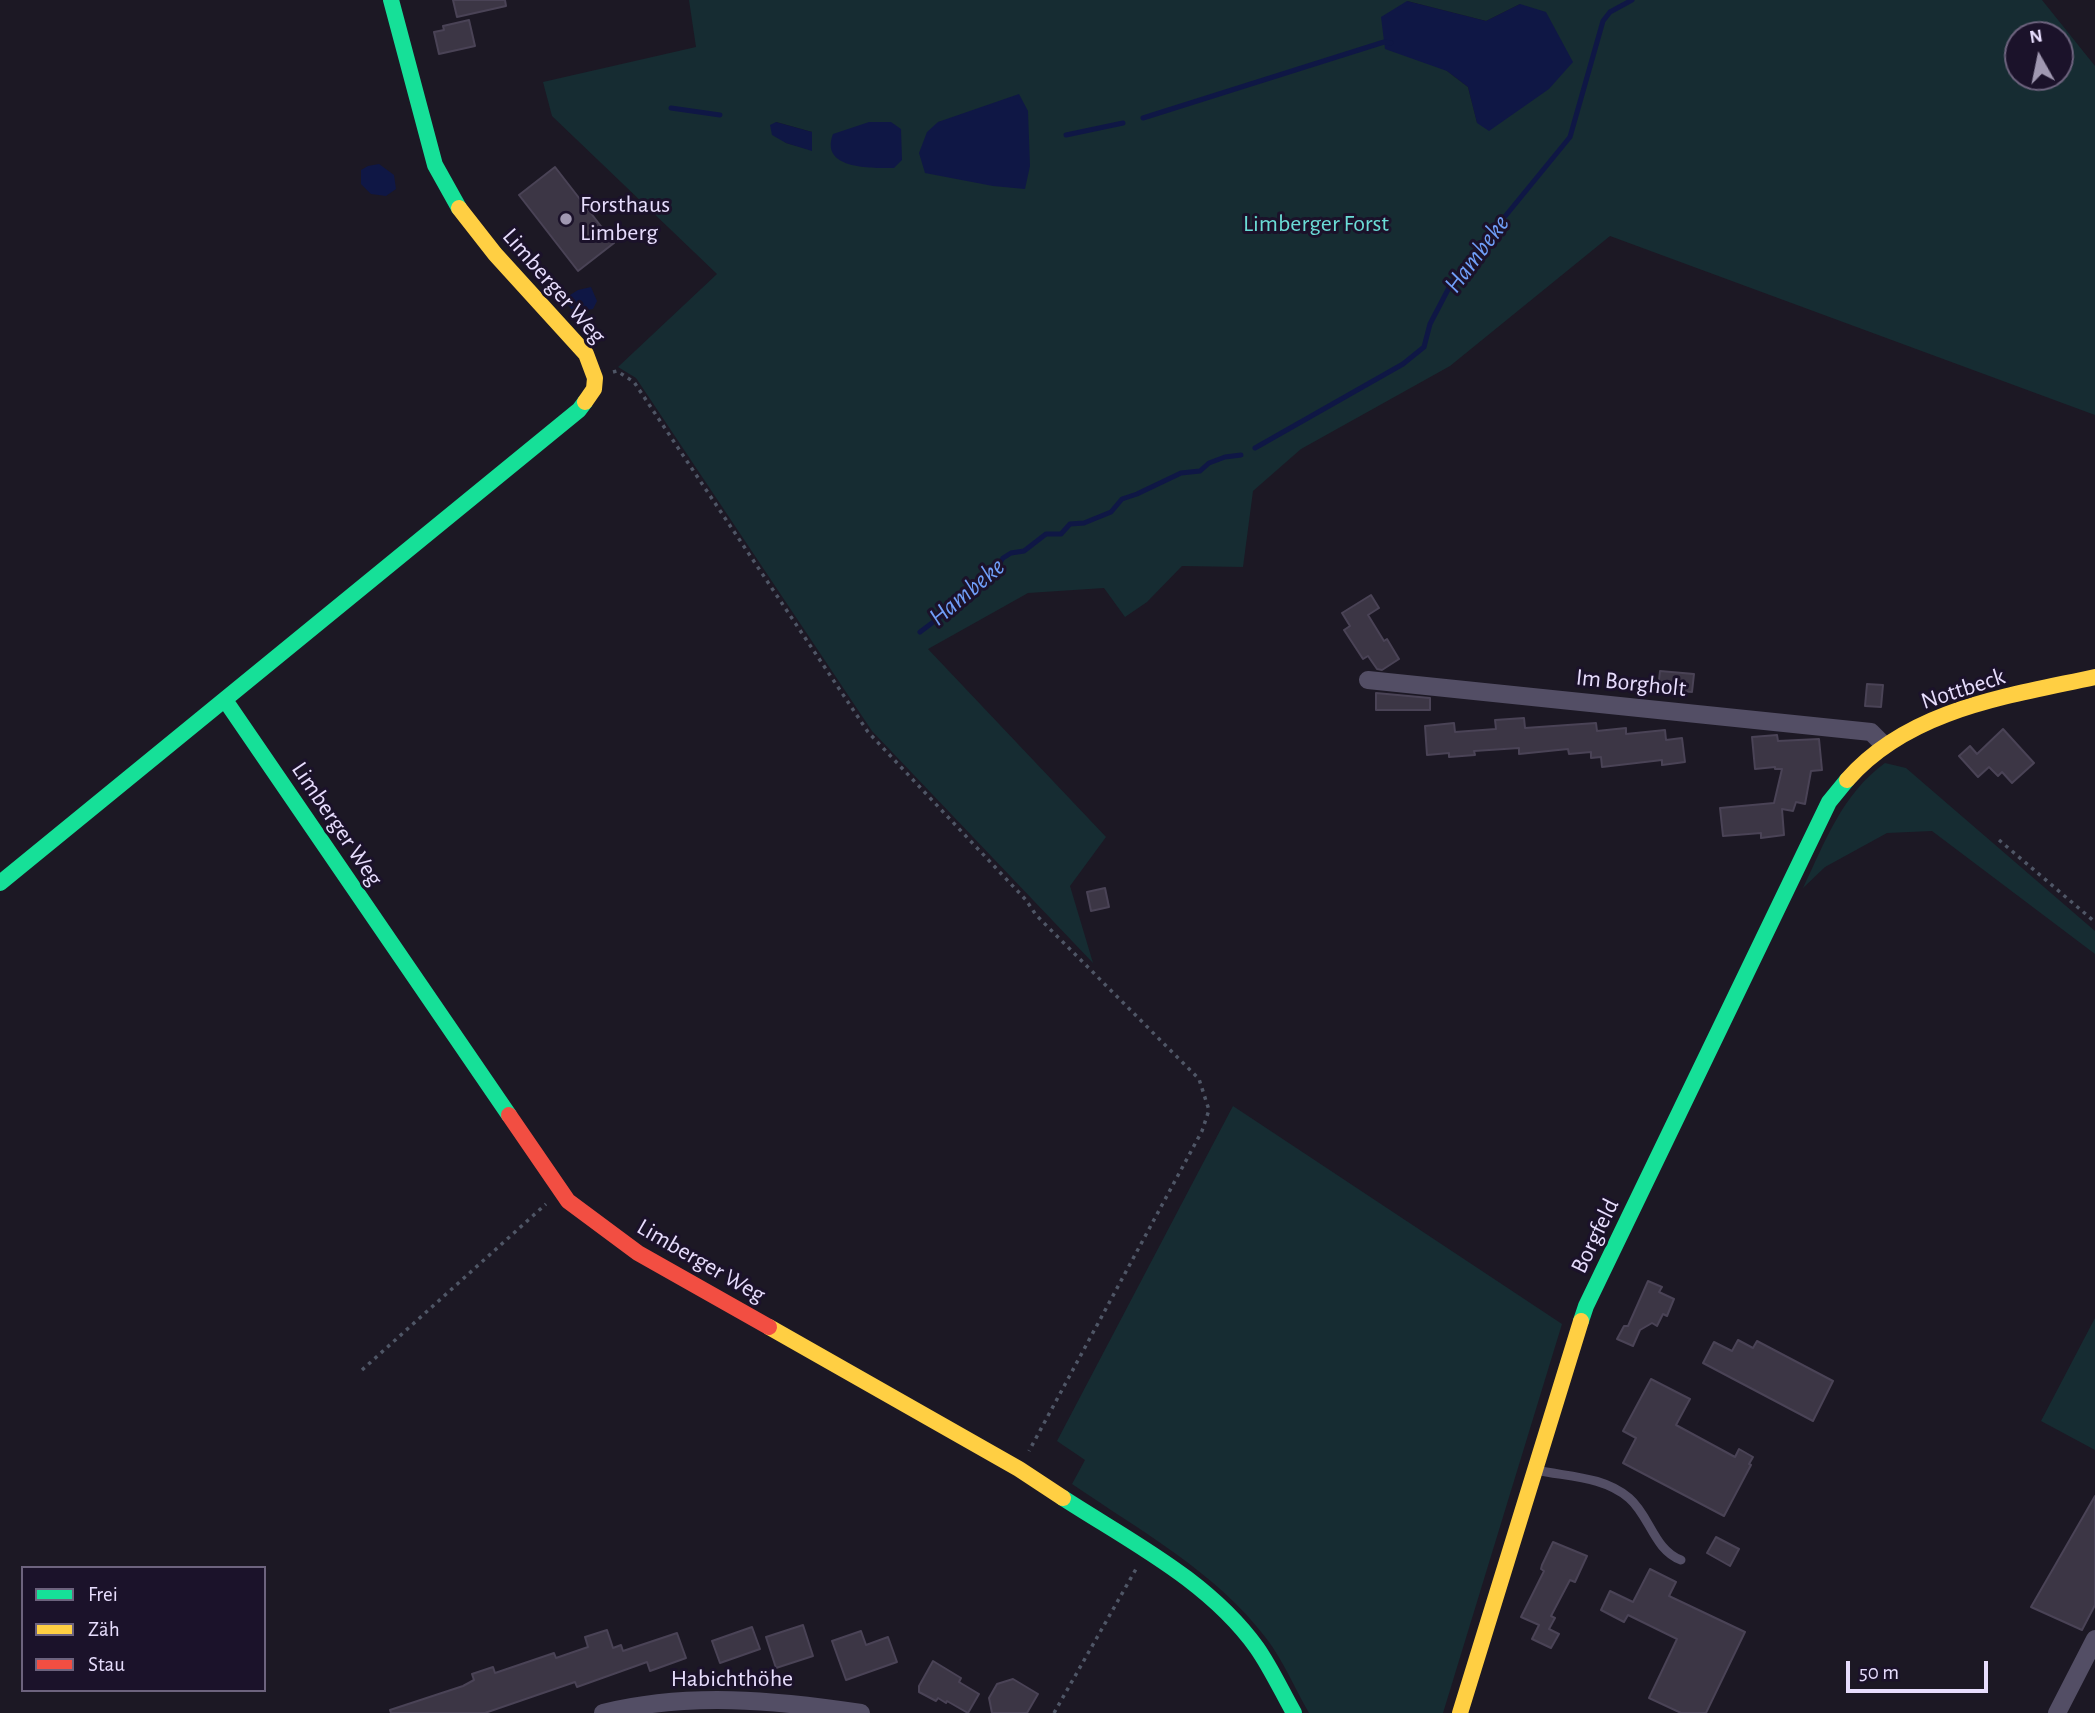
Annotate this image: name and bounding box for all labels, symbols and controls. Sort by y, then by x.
north arrow [2004,21,2074,91]
text: N [2028,26,2044,47]
place label: Forsthaus Limberg [580,191,670,247]
water label: Hambeke [1438,209,1516,299]
park label: Limberger Forst [1243,210,1389,238]
marker: Forsthaus Limberg [558,211,574,227]
street label: Limberger Weg [496,222,612,350]
water label: Hambeke [923,551,1011,633]
street label: Nottbeck [1917,662,2009,716]
street label: Im Borgholt [1574,663,1688,703]
street label: Limberger Weg [285,756,389,892]
street label: Borgfeld [1565,1194,1625,1278]
street label: Limberger Weg [632,1213,770,1309]
legend [21,1566,266,1692]
text: Frei [88,1584,118,1605]
text: Zäh [88,1619,120,1640]
scale bar [1850,1646,1992,1690]
text: Stau [88,1654,125,1675]
text: 50 m [1859,1662,1899,1683]
street label: Habichthöhe [671,1665,793,1693]

